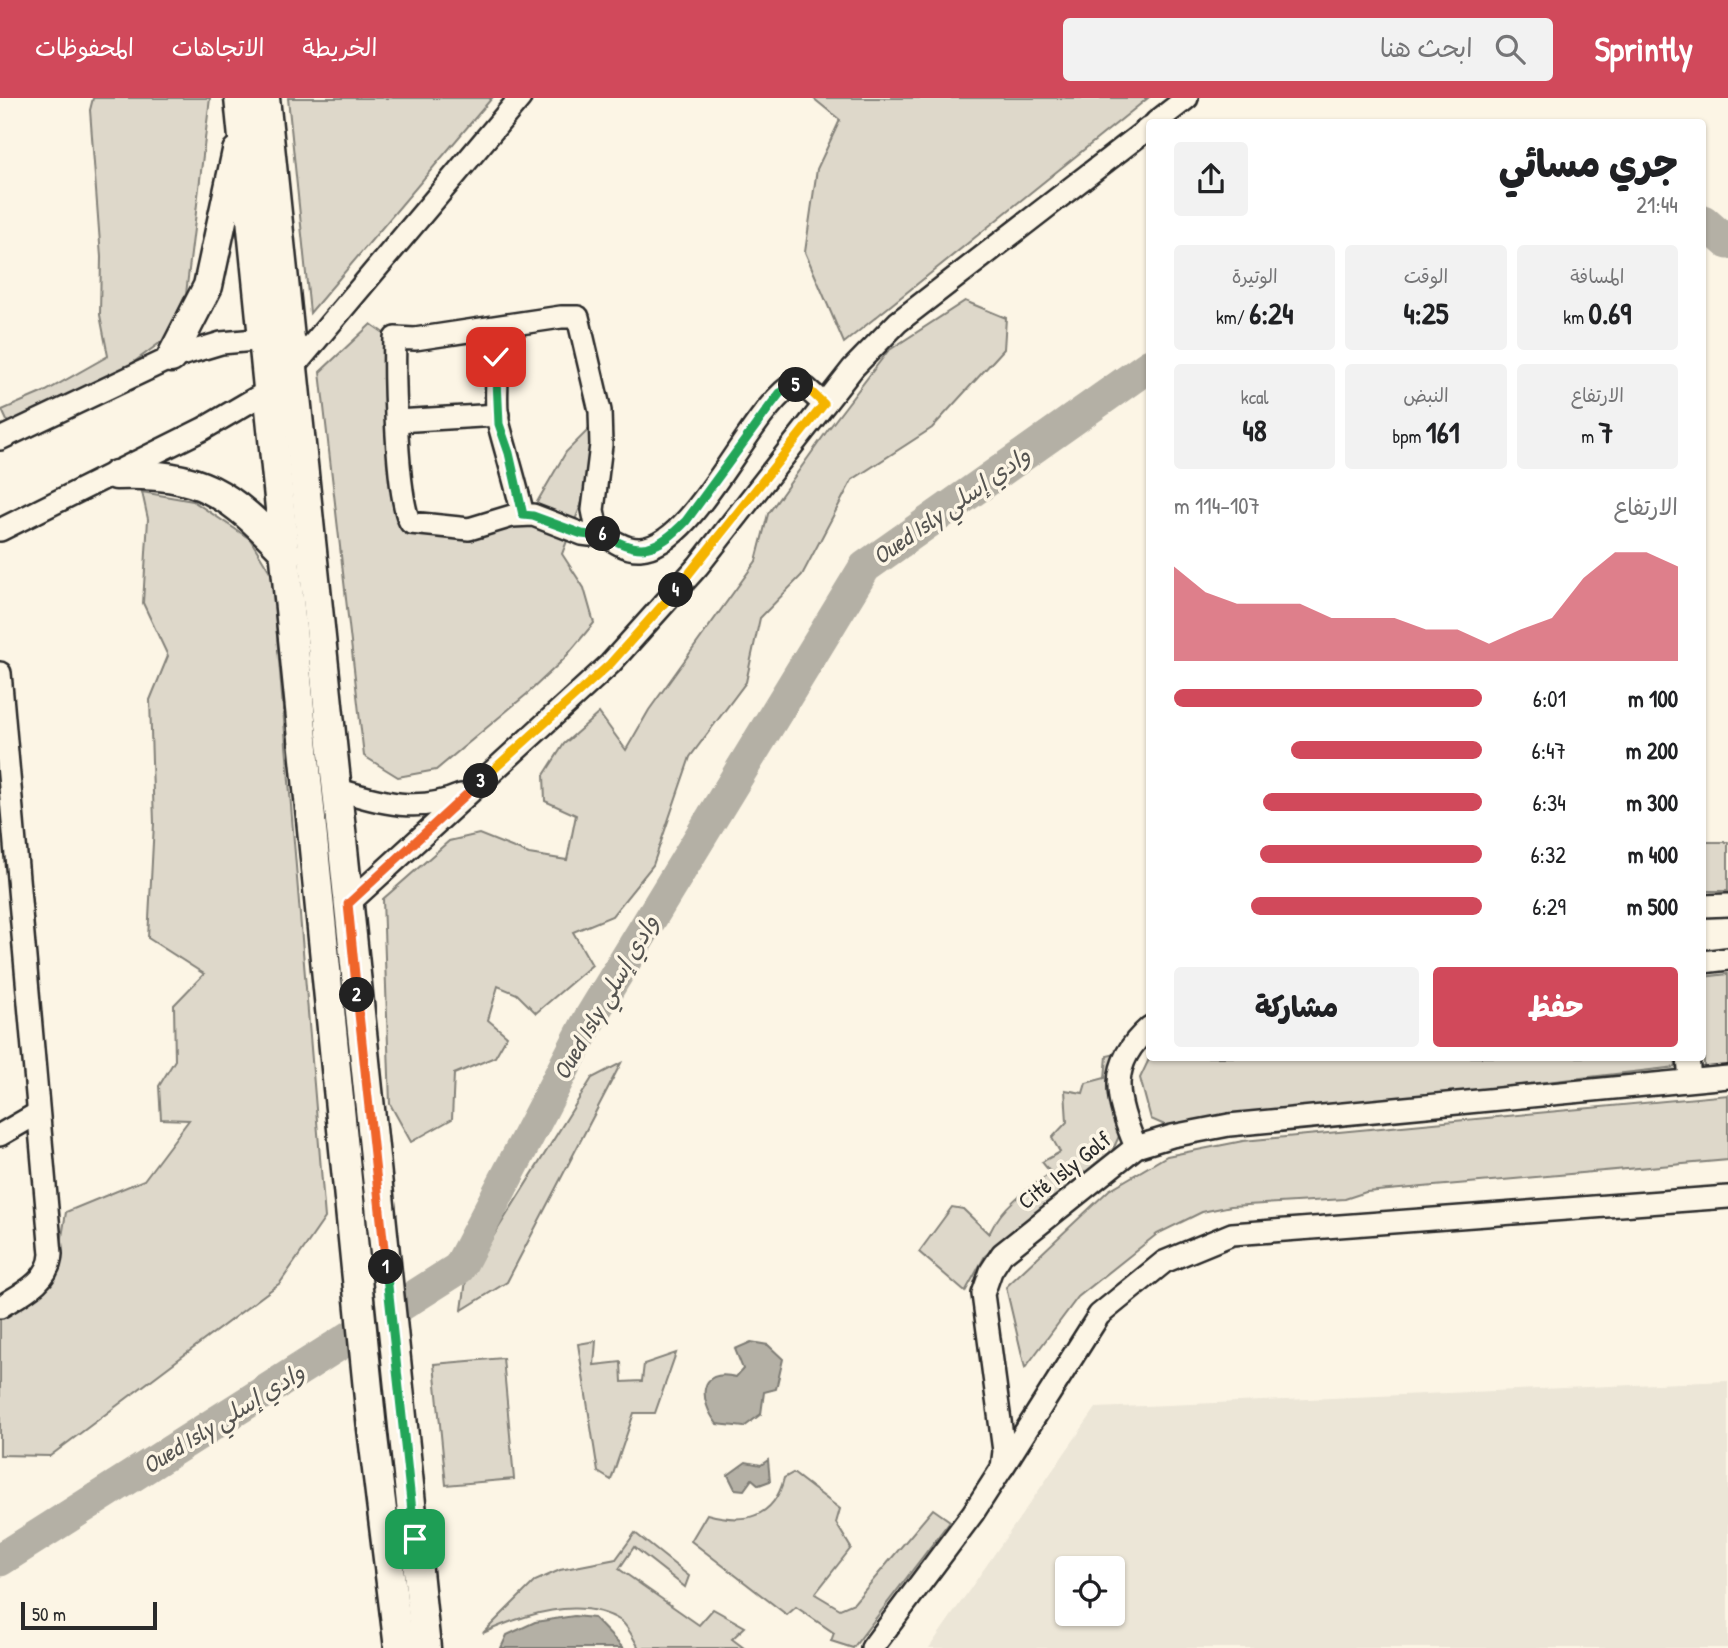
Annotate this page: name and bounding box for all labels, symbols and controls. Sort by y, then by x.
search box [1063,18,1553,81]
text: Sprintly [1595,27,1693,71]
text: ابحث هنا [1380,30,1473,65]
icon: search [1491,30,1529,68]
text: المحفوظات [35,31,134,63]
text: الاتجاهات [172,31,265,63]
text: الخريطة [303,31,377,63]
text: جري مسائي [1499,137,1678,189]
button: share [1174,142,1248,216]
text: 21:44 [1636,189,1678,220]
text: الوتيرة [1232,263,1278,289]
text: الوقت [1404,263,1448,289]
text: المسافة [1570,263,1624,289]
text: 6:24 [1249,293,1293,333]
text: 4:25 [1404,293,1448,333]
text: 0.69 [1589,293,1631,333]
text: /km [1216,304,1249,330]
text: km [1563,304,1589,330]
pin [466,327,526,387]
icon: check [477,338,515,376]
pin: 5 [778,368,814,402]
text: 5 [791,371,800,397]
text: النبض [1403,382,1449,408]
text: الارتفاع [1571,382,1624,408]
text: kcal [1241,384,1269,410]
text: 48 [1243,410,1267,450]
text: 161 [1426,412,1460,452]
text: 7 [1599,412,1613,452]
text: bpm [1393,423,1426,449]
text: m [1581,423,1599,449]
water label: Oued Isly وادي إسلي [866,439,1040,576]
text: 107–114 m [1174,490,1260,521]
text: الارتفاع [1614,491,1678,522]
pin: 6 [586,516,620,551]
text: 6 [599,520,606,546]
pin: 4 [658,573,694,608]
text: 4 [672,576,679,602]
text: 6:01 [1533,683,1566,714]
text: 100 m [1628,683,1678,714]
text: 6:47 [1531,735,1566,766]
text: 200 m [1626,735,1678,766]
pin: 3 [463,764,498,798]
text: 3 [476,767,485,793]
text: 6:34 [1533,787,1566,818]
text: 300 m [1626,787,1678,818]
text: 6:32 [1530,839,1566,870]
text: 400 m [1628,839,1678,870]
text: 6:29 [1532,891,1566,922]
text: 500 m [1627,891,1678,922]
water label: Oued Isly وادي إسلي [545,909,670,1088]
button: مشاركة [1174,967,1419,1047]
button: حفظ [1433,967,1678,1047]
pin: 2 [340,978,374,1012]
text: 2 [352,981,361,1007]
street label: Cité Isly Golf [1011,1123,1118,1216]
pin: 1 [368,1250,404,1284]
text: 1 [382,1253,389,1279]
water label: Oued Isly وادي إسلي [136,1355,313,1486]
pin [385,1509,445,1569]
icon: arrive [396,1520,434,1558]
map controls [1055,1556,1125,1626]
button: locate [1055,1556,1125,1626]
scale bar [21,1599,158,1631]
text: 50 m [32,1601,66,1627]

